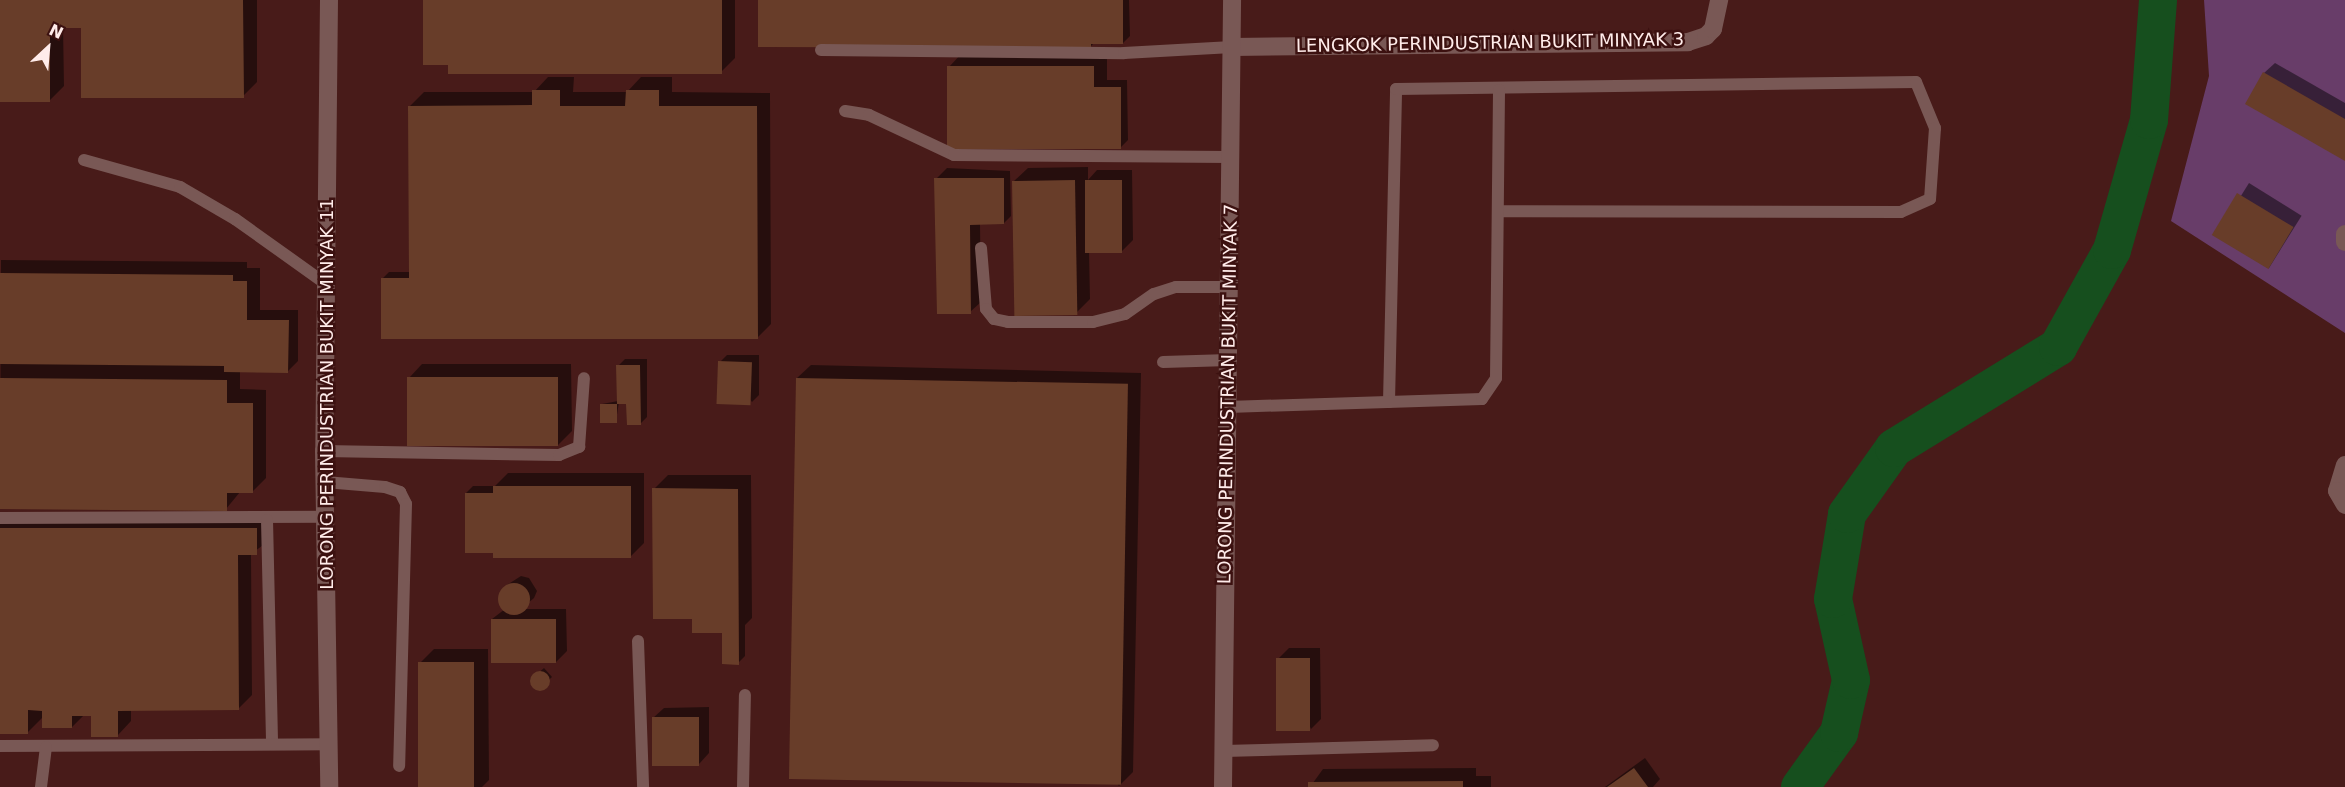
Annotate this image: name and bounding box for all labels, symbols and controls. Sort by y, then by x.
north arrow [18,18,78,78]
text: N [46,20,66,43]
street label: LENGKOK PERINDUSTRIAN BUKIT MINYAK 3 [1296,29,1684,57]
street label: LORONG PERINDUSTRIAN BUKIT MINYAK 11 [316,198,338,590]
street label: LORONG PERINDUSTRIAN BUKIT MINYAK 7 [1214,204,1242,584]

